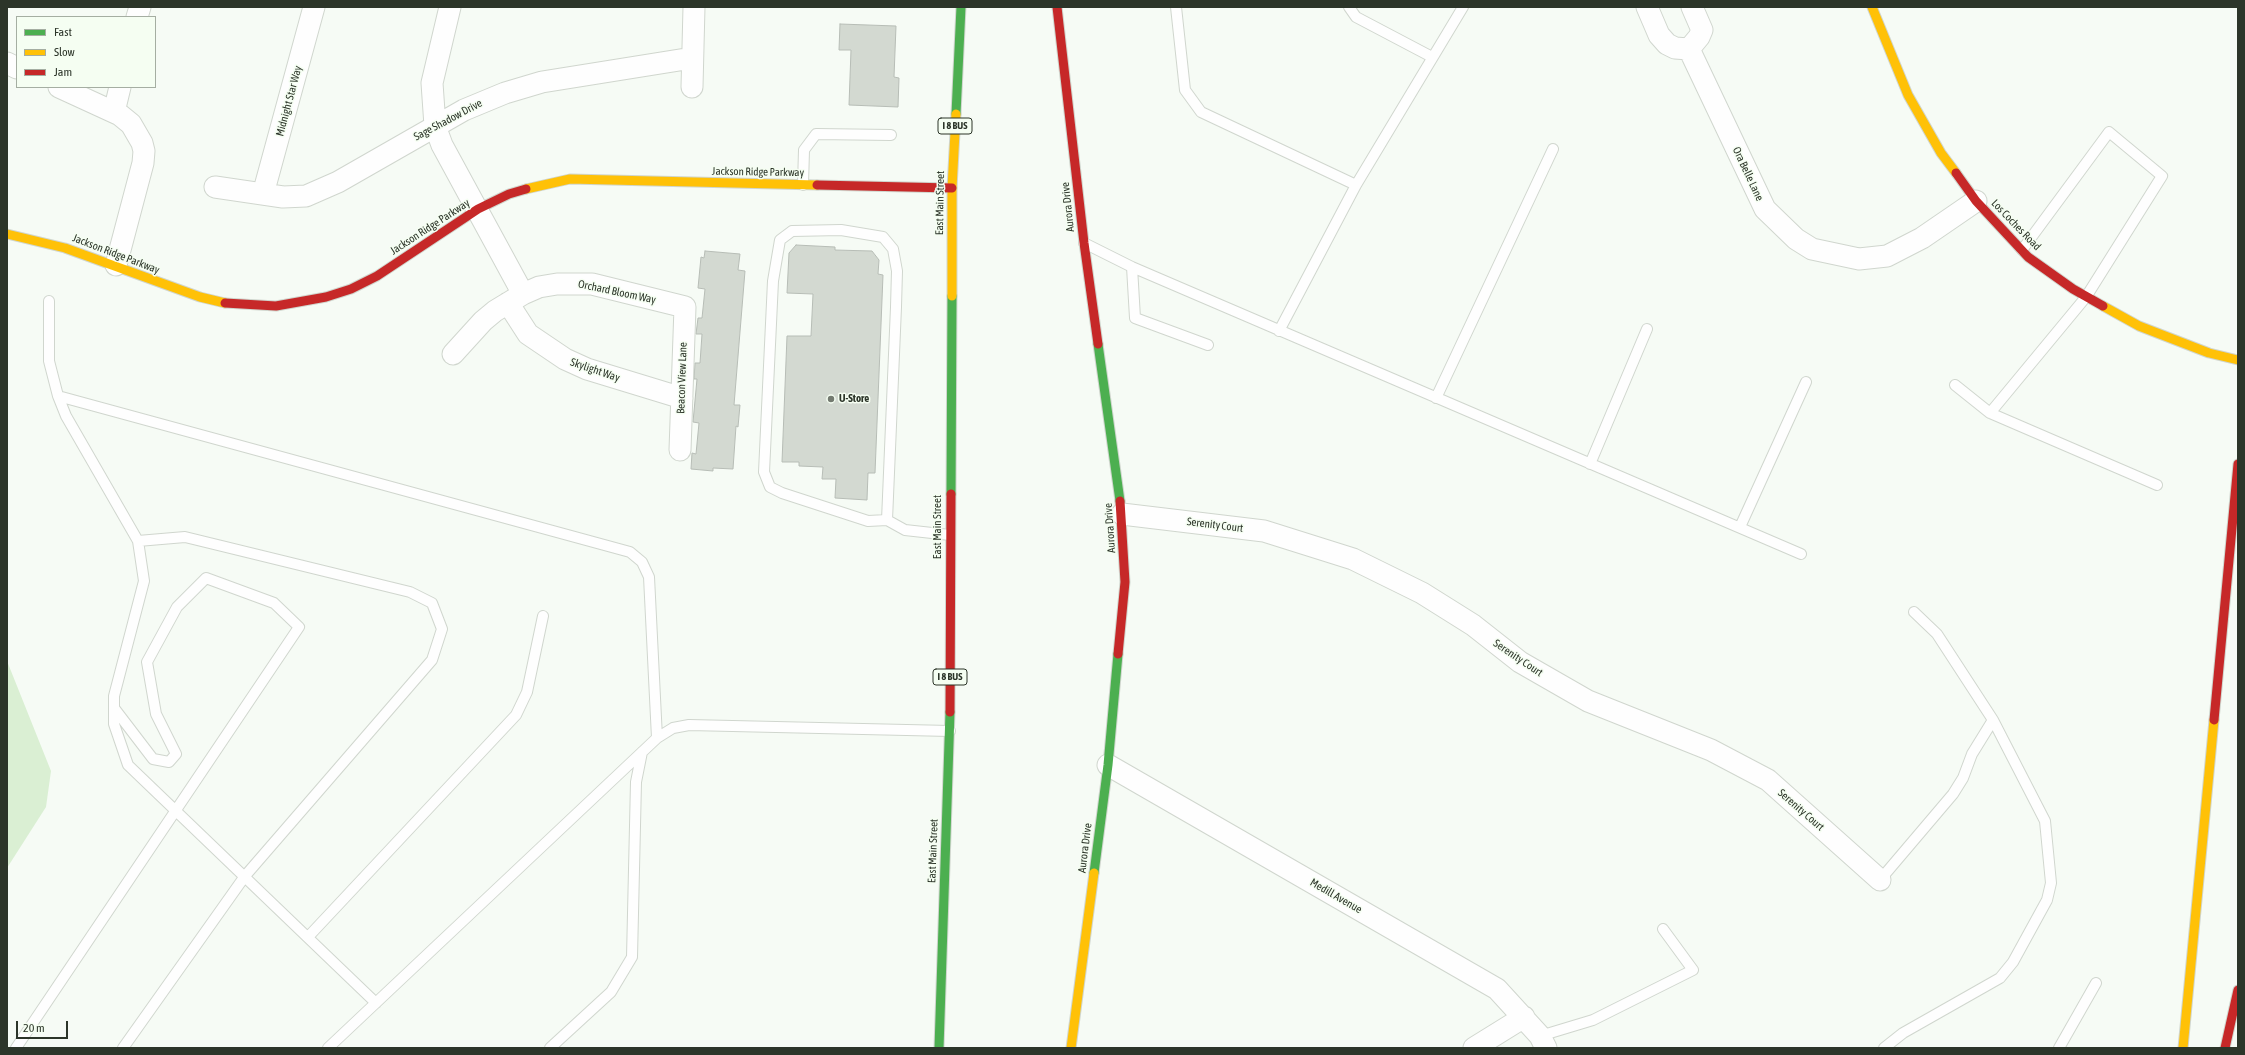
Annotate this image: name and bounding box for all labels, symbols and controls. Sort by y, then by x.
legend [16,16,156,88]
text: Fast [54,25,72,39]
text: Slow [54,45,75,59]
street label: Midnight Star Way [273,64,305,138]
text: Jam [54,65,72,79]
street label: Sage Shadow Drive [412,96,484,144]
road number: I 8 BUS [938,118,972,134]
street label: Ora Belle Lane [1730,145,1766,203]
street label: Jackson Ridge Parkway [712,165,804,179]
street label: East Main Street [933,171,947,235]
street label: Aurora Drive [1059,181,1077,233]
street label: Jackson Ridge Parkway [388,196,472,258]
street label: Los Coches Road [1988,197,2044,253]
street label: Jackson Ridge Parkway [71,231,161,277]
street label: Orchard Bloom Way [577,277,657,307]
street label: Beacon View Lane [674,342,690,414]
street label: Skylight Way [569,355,621,385]
place label: U-Store [839,392,869,406]
marker: U-Store [826,394,836,404]
street label: East Main Street [931,495,945,559]
street label: Aurora Drive [1102,503,1118,553]
street label: Serenity Court [1186,515,1244,535]
street label: Serenity Court [1491,637,1545,679]
road number: I 8 BUS [933,669,967,685]
street label: Serenity Court [1775,786,1827,834]
street label: East Main Street [925,819,941,883]
street label: Aurora Drive [1075,822,1095,874]
street label: Medill Avenue [1308,876,1364,916]
scale bar [18,1013,70,1039]
text: 20 m [23,1021,45,1035]

